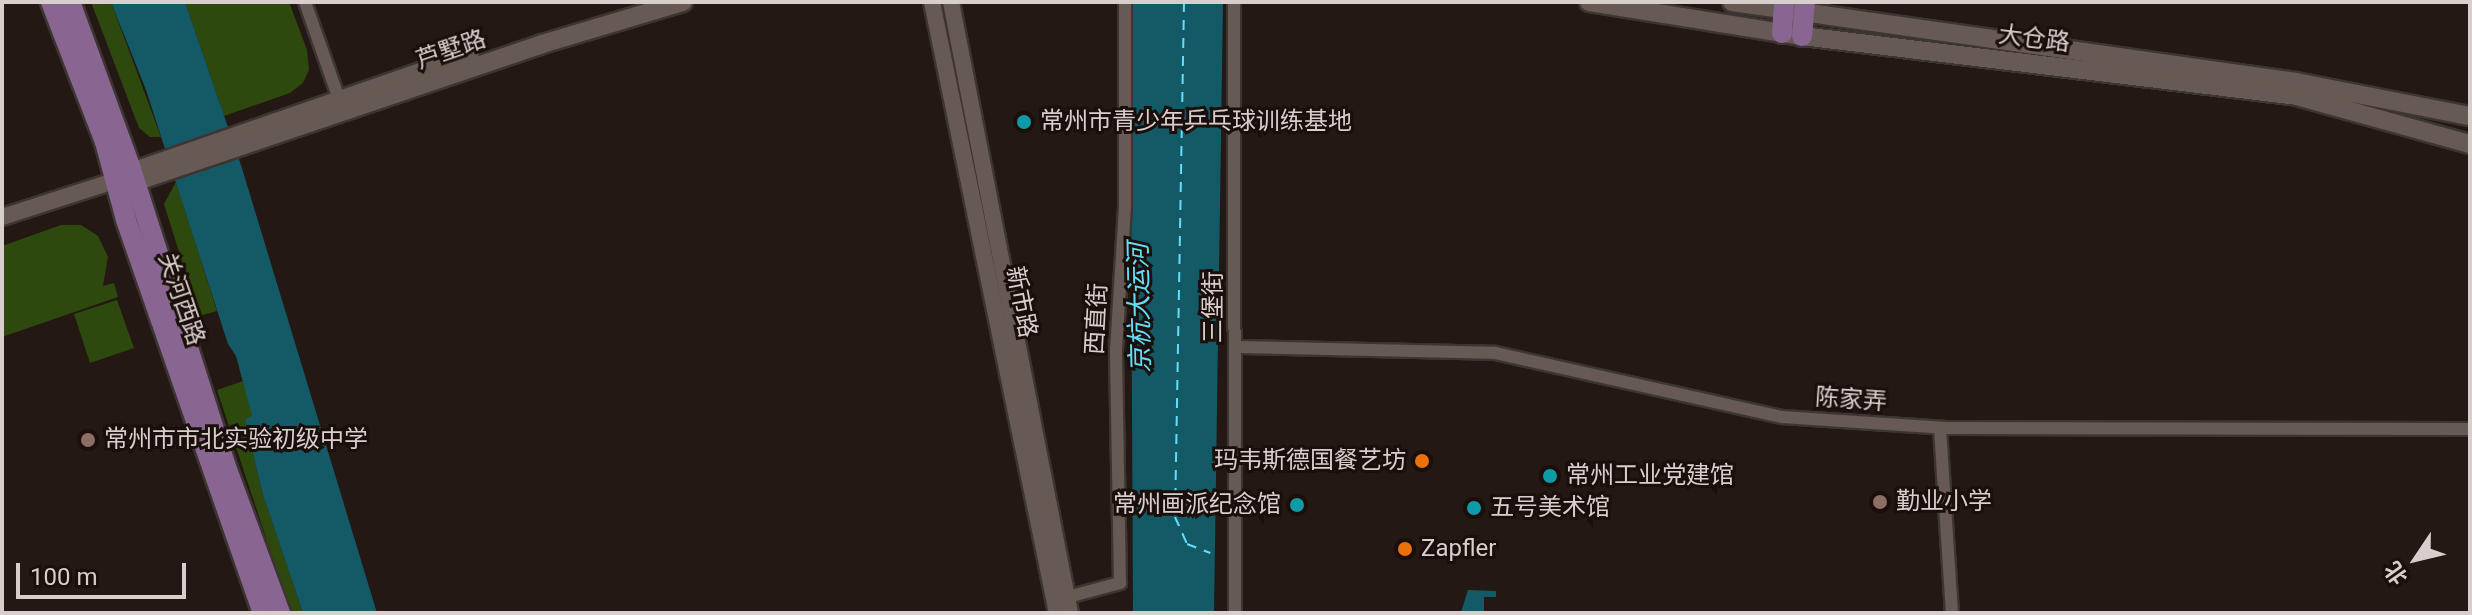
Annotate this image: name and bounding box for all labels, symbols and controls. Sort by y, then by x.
street label: 大仓路 [1997,20,2071,58]
street label: 芦墅路 [412,25,490,75]
place label: 常州市青少年乒乓球训练基地 [1040,108,1352,136]
marker: 常州市青少年乒乓球训练基地 [1015,113,1033,131]
water label: 京杭大运河 [1123,243,1157,373]
street label: 关河西路 [152,249,210,349]
street label: 新市路 [1000,264,1042,340]
street label: 三堡街 [1200,271,1228,343]
street label: 西直街 [1081,282,1113,356]
street label: 陈家弄 [1814,383,1888,417]
place label: 常州市市北实验初级中学 [104,426,368,454]
marker: 常州市市北实验初级中学 [79,431,97,449]
place label: 玛韦斯德国餐艺坊 [1214,447,1406,475]
marker: 玛韦斯德国餐艺坊 [1413,452,1431,470]
place label: 常州工业党建馆 [1566,462,1734,490]
marker: 常州工业党建馆 [1541,467,1559,485]
place label: 勤业小学 [1896,488,1992,516]
place label: 常州画派纪念馆 [1113,491,1281,519]
marker: 勤业小学 [1871,493,1889,511]
place label: 五号美术馆 [1490,494,1610,522]
marker: 常州画派纪念馆 [1288,496,1306,514]
marker: 五号美术馆 [1465,499,1483,517]
north arrow [2376,519,2456,599]
place label: Zapfler [1421,535,1496,563]
marker: Zapfler [1396,540,1414,558]
scale bar [20,547,190,597]
text: 北 [2379,557,2412,589]
text: 100 m [30,563,97,591]

